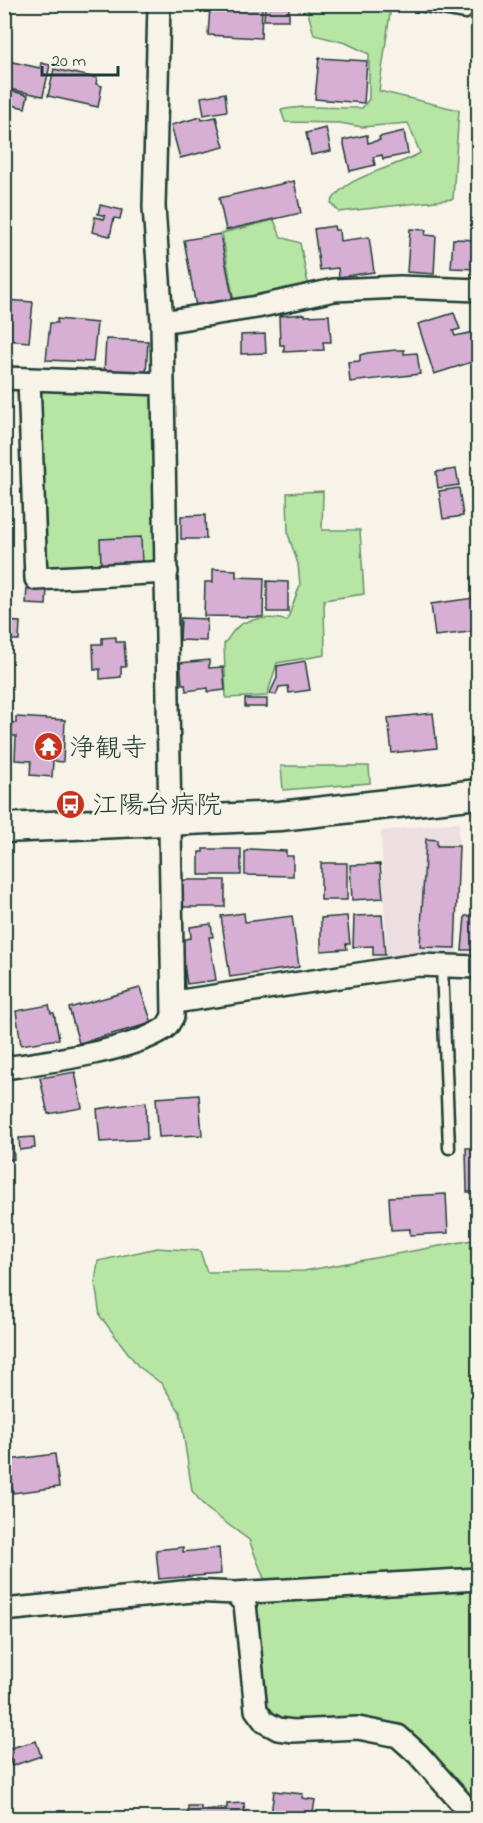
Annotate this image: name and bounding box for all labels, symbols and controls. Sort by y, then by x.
scale bar [42,39,118,77]
text: 20 m [51,49,86,75]
temple icon: 浄観寺 [32,731,64,763]
place label: 浄観寺 [69,731,147,769]
bus stop icon: 江陽台病院 [55,788,87,820]
place label: 江陽台病院 [92,788,222,826]

